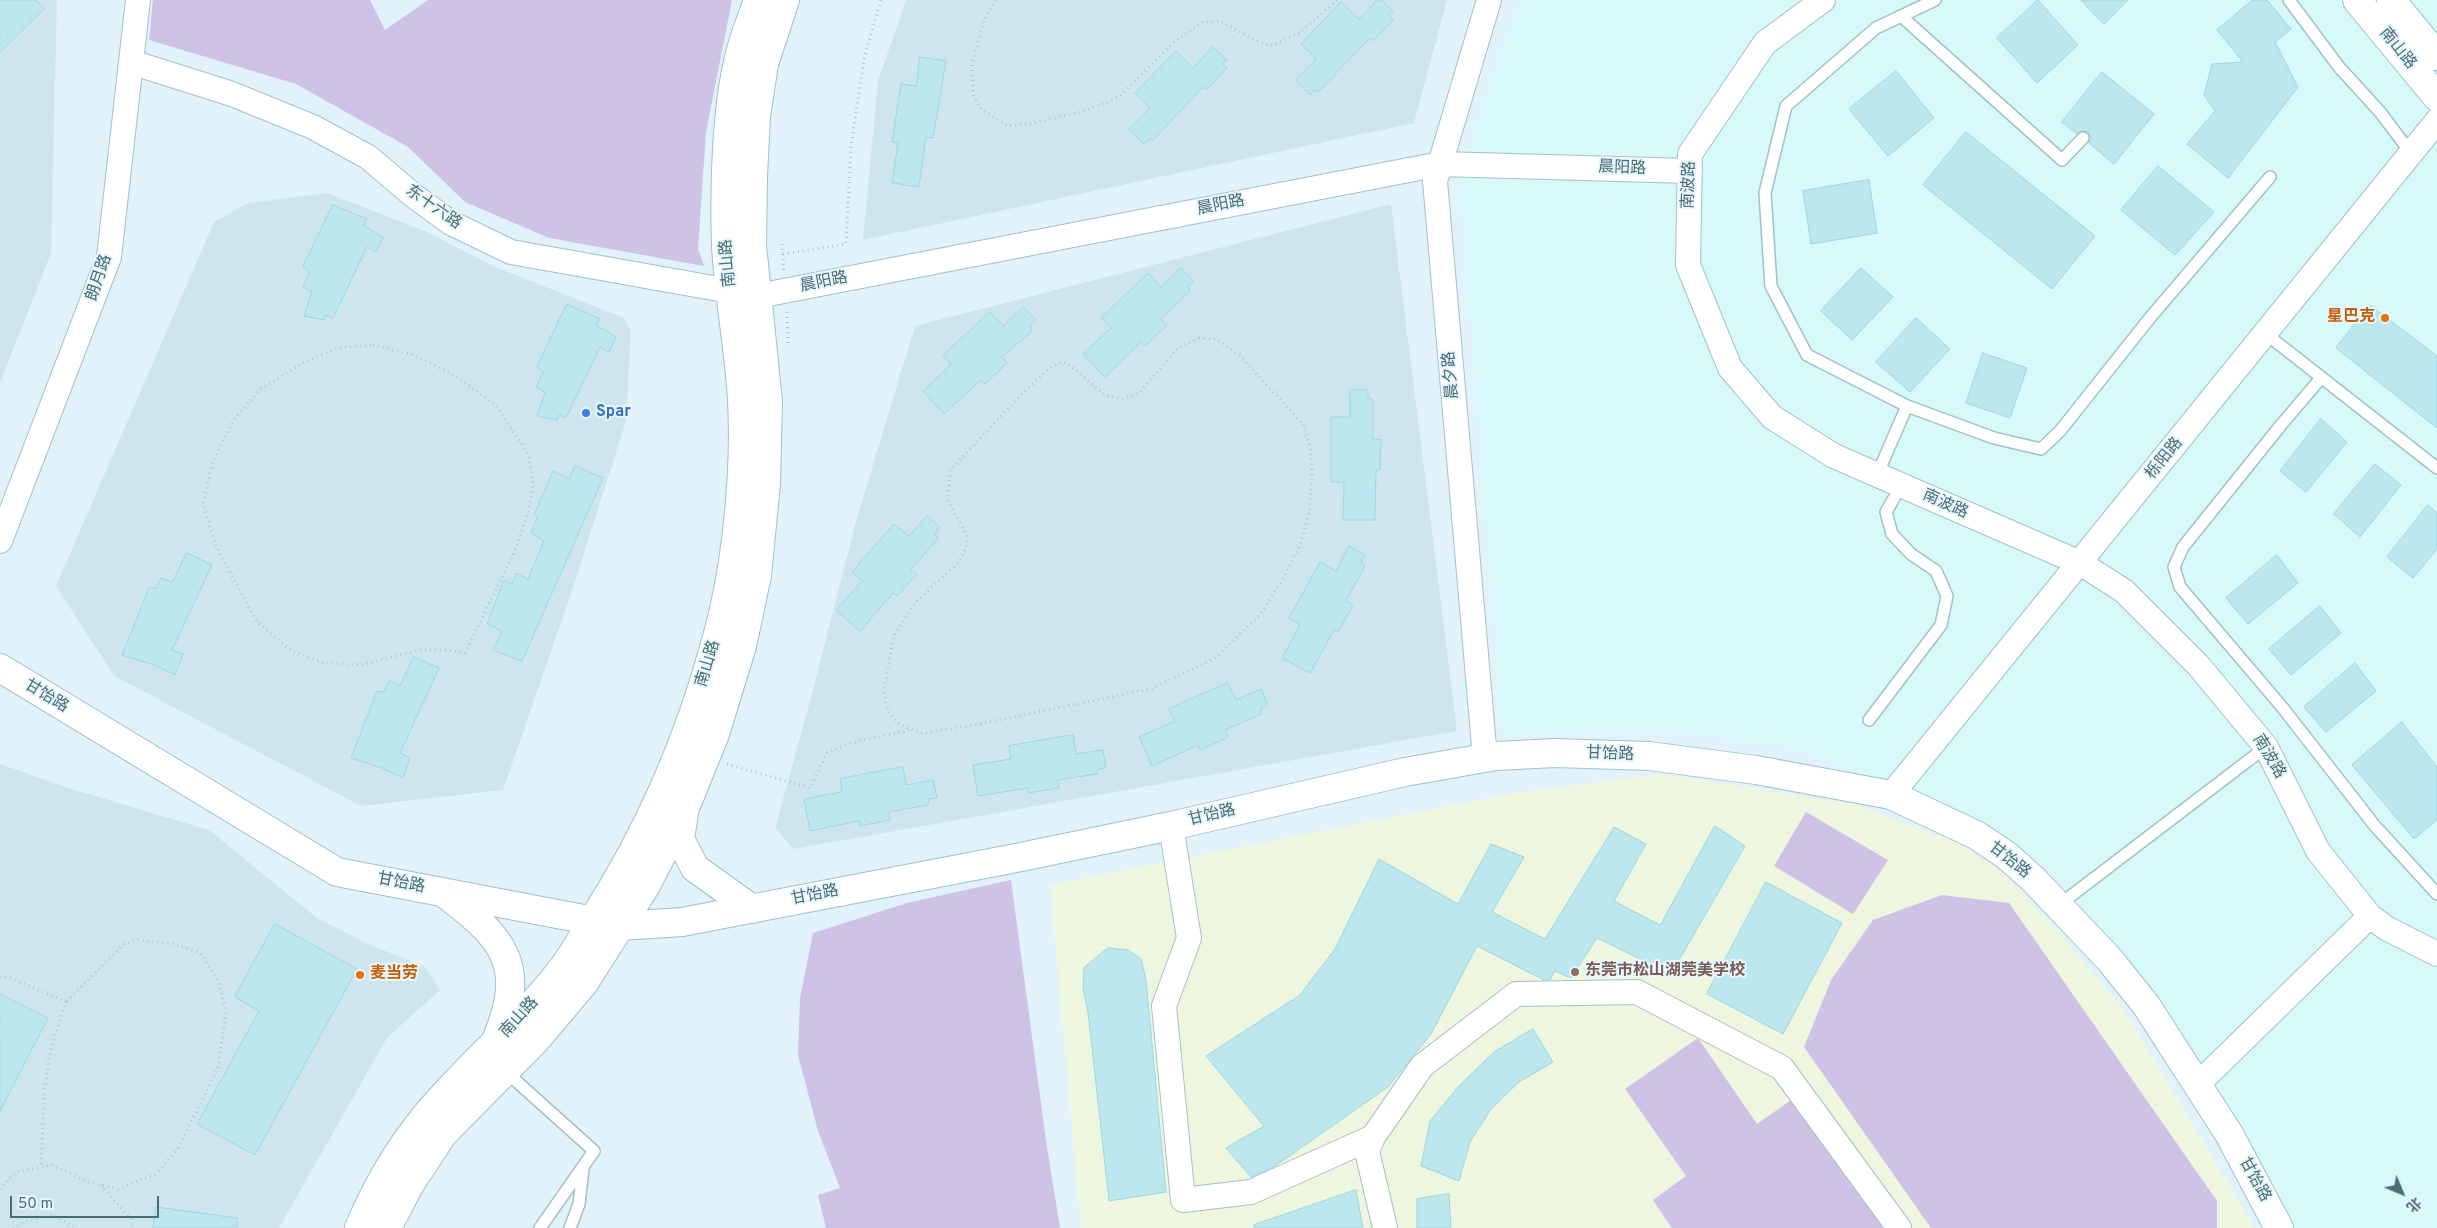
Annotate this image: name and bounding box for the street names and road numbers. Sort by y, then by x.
street label: 南山路 [2374,24,2420,74]
street label: 晨阳路 [1598,159,1646,179]
street label: 南波路 [1680,161,1700,209]
street label: 东十六路 [401,182,465,234]
street label: 晨阳路 [1196,192,1246,220]
street label: 南山路 [717,238,741,288]
street label: 朗月路 [83,252,117,304]
street label: 晨阳路 [799,269,849,297]
street label: 晨夕路 [1440,350,1464,400]
street label: 栎阳路 [2142,434,2188,484]
street label: 南波路 [1919,486,1971,524]
street label: 南山路 [693,638,725,690]
street label: 甘饴路 [20,676,72,718]
street label: 南波路 [2247,731,2289,783]
street label: 甘饴路 [1586,745,1634,765]
street label: 甘饴路 [1186,801,1238,831]
street label: 甘饴路 [1984,839,2034,883]
street label: 甘饴路 [376,870,426,898]
street label: 甘饴路 [790,882,840,910]
street label: 南山路 [497,994,543,1042]
street label: 甘饴路 [2234,1154,2274,1206]

